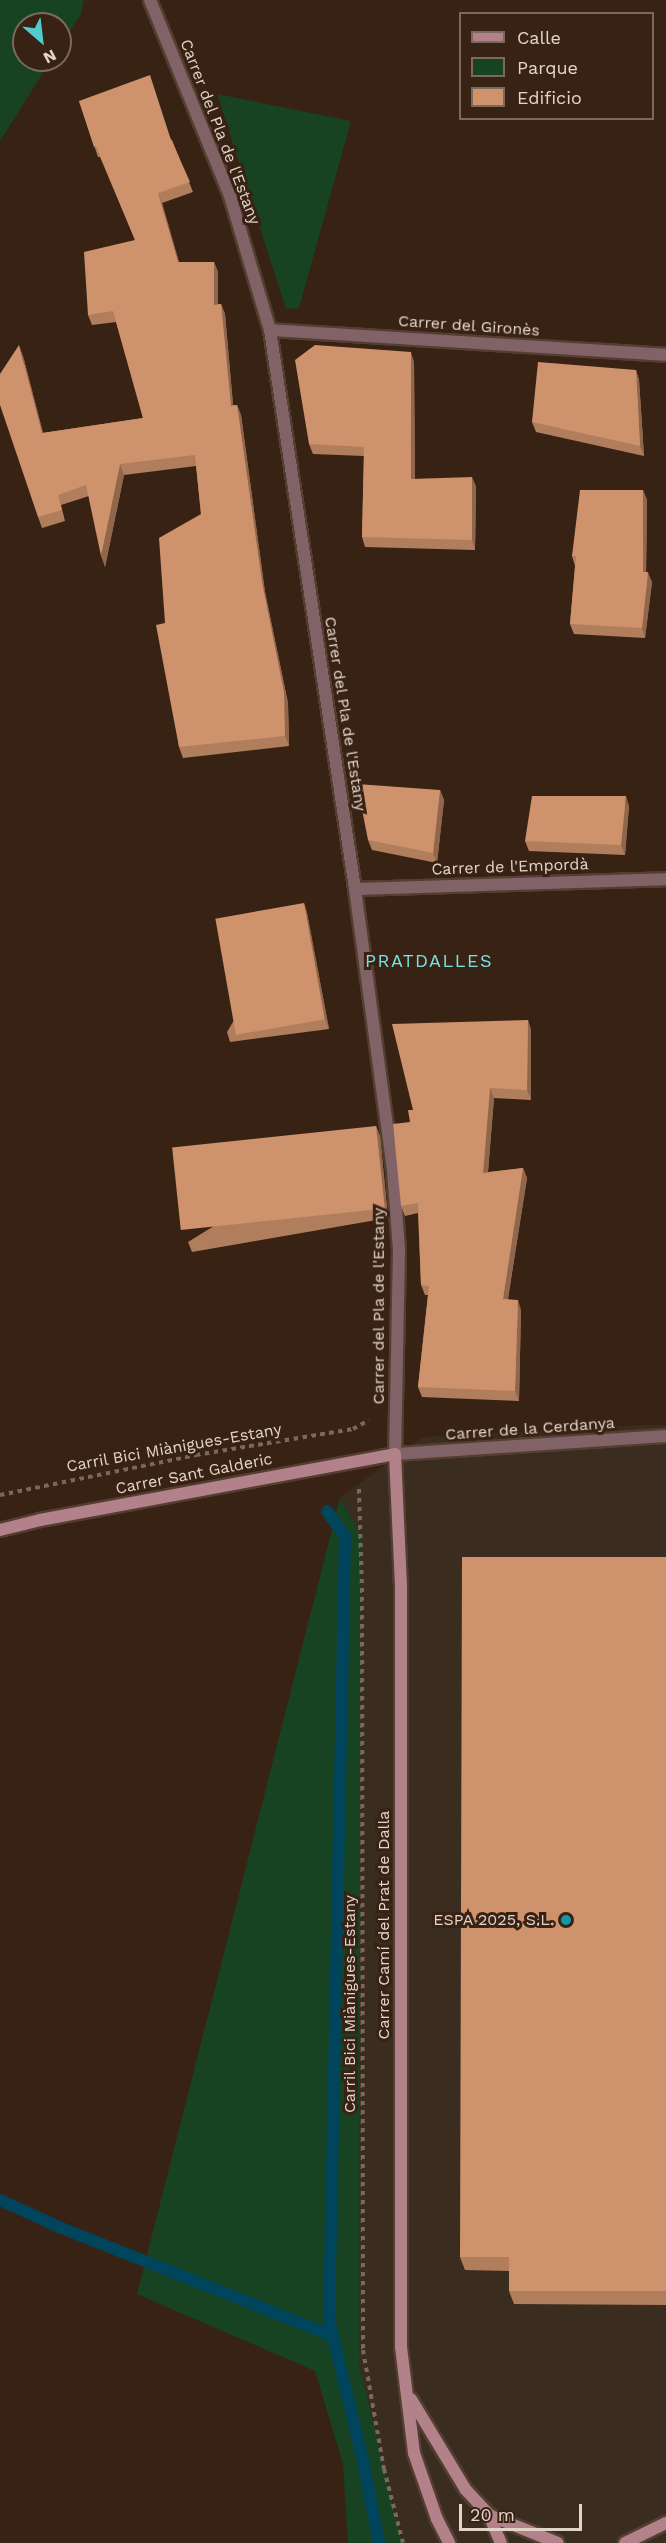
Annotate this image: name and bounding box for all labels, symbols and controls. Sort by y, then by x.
north arrow [12,12,72,72]
legend [459,12,654,120]
text: Calle [517,27,561,48]
street label: Carrer del Pla de l'Estany [176,36,264,228]
text: N [40,45,59,68]
text: Parque [517,57,578,78]
text: Edificio [517,87,582,108]
street label: Carrer del Gironès [397,311,541,341]
street label: Carrer del Pla de l'Estany [320,615,370,813]
street label: Carrer de l'Empordà [431,855,589,879]
district label: PRATDALLES [365,950,493,972]
street label: Carrer del Pla de l'Estany [369,1207,389,1405]
street label: Carrer de la Cerdanya [444,1413,616,1445]
street label: Carril Bici Miànigues-Estany [65,1420,283,1476]
street label: Carrer Sant Galderic [114,1449,274,1499]
street label: Carrer Camí del Prat de Dalla [374,1810,394,2040]
street label: Carril Bici Miànigues-Estany [340,1895,360,2113]
place label: ESPA 2025, S.L. [433,1910,554,1930]
marker: ESPA 2025, S.L. [559,1913,573,1927]
scale bar [462,2492,585,2530]
text: 20 m [470,2504,515,2525]

